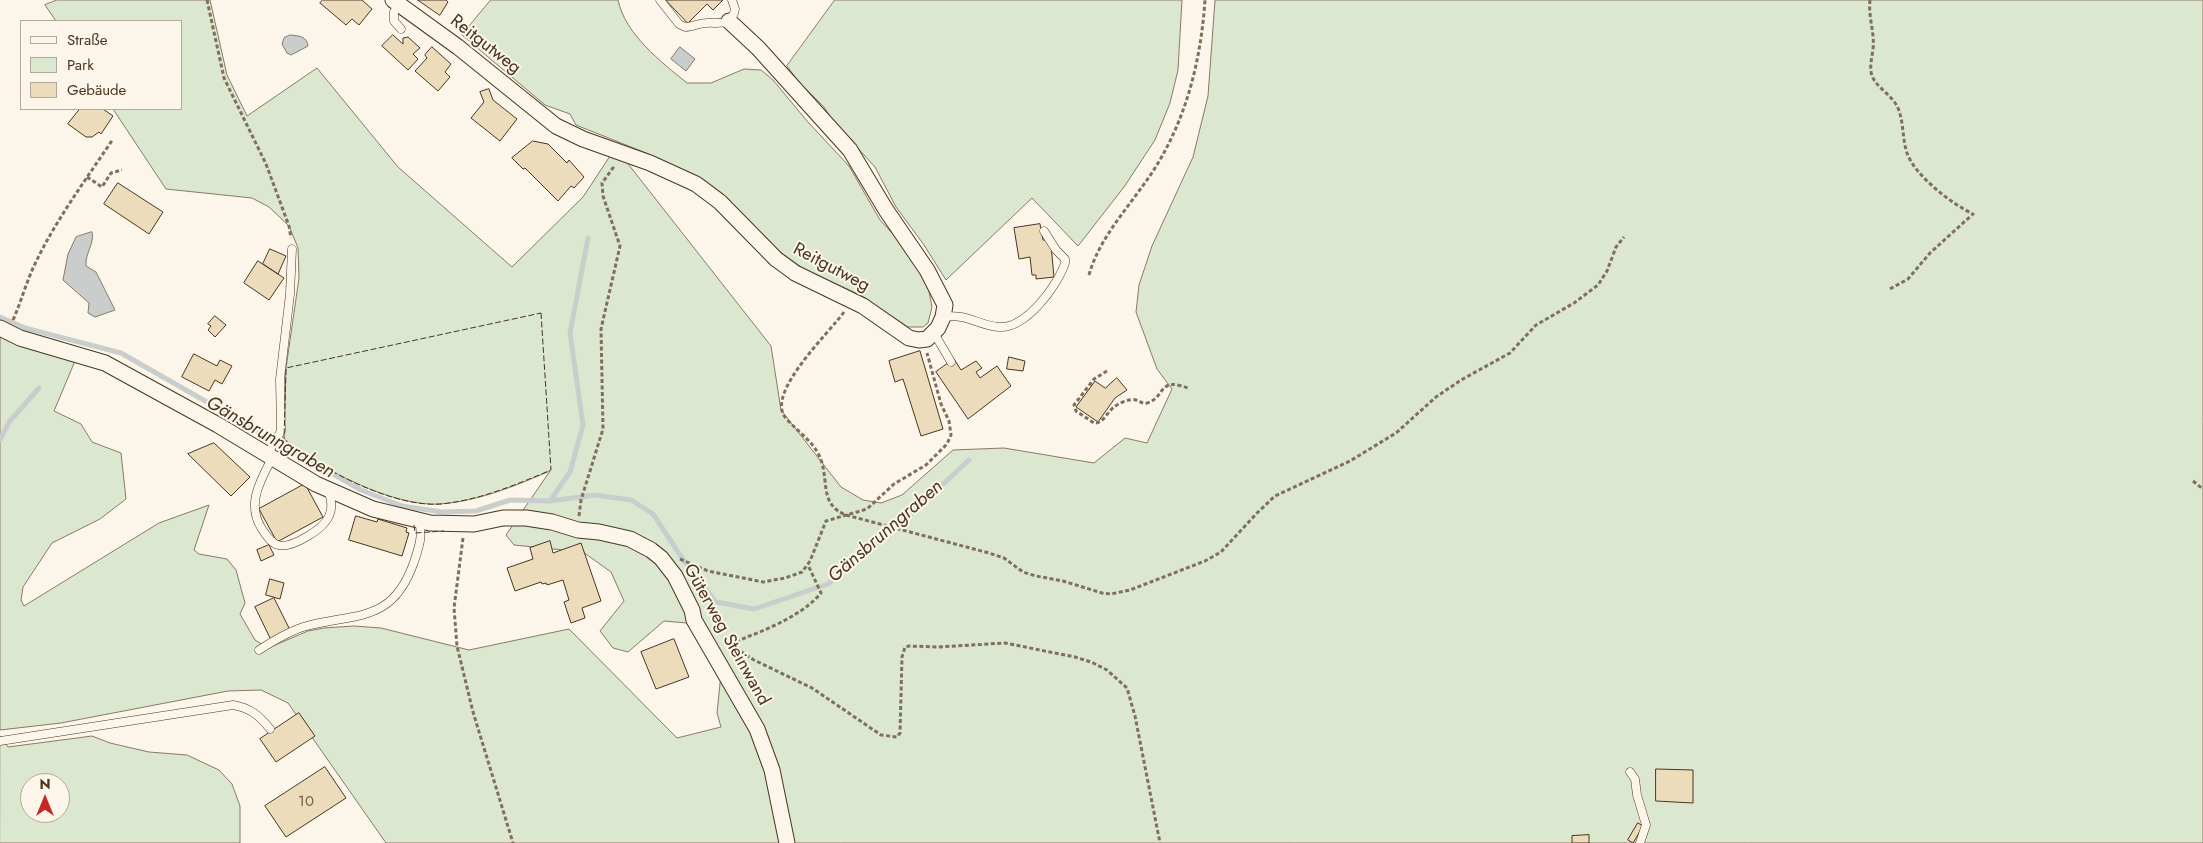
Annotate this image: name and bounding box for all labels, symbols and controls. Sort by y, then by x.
street label: Reitgutweg [445,11,525,79]
legend [20,20,182,110]
text: Straße [67,29,107,51]
text: Park [67,54,94,76]
text: Gebäude [67,79,126,101]
street label: Reitgutweg [789,239,873,297]
water label: Gänsbrunngraben [202,392,338,484]
water label: Gänsbrunngraben [824,476,948,588]
street label: Güterweg Steinwand [678,560,774,710]
north arrow [20,773,70,823]
text: N [39,774,51,794]
house number: 10 [298,793,314,811]

